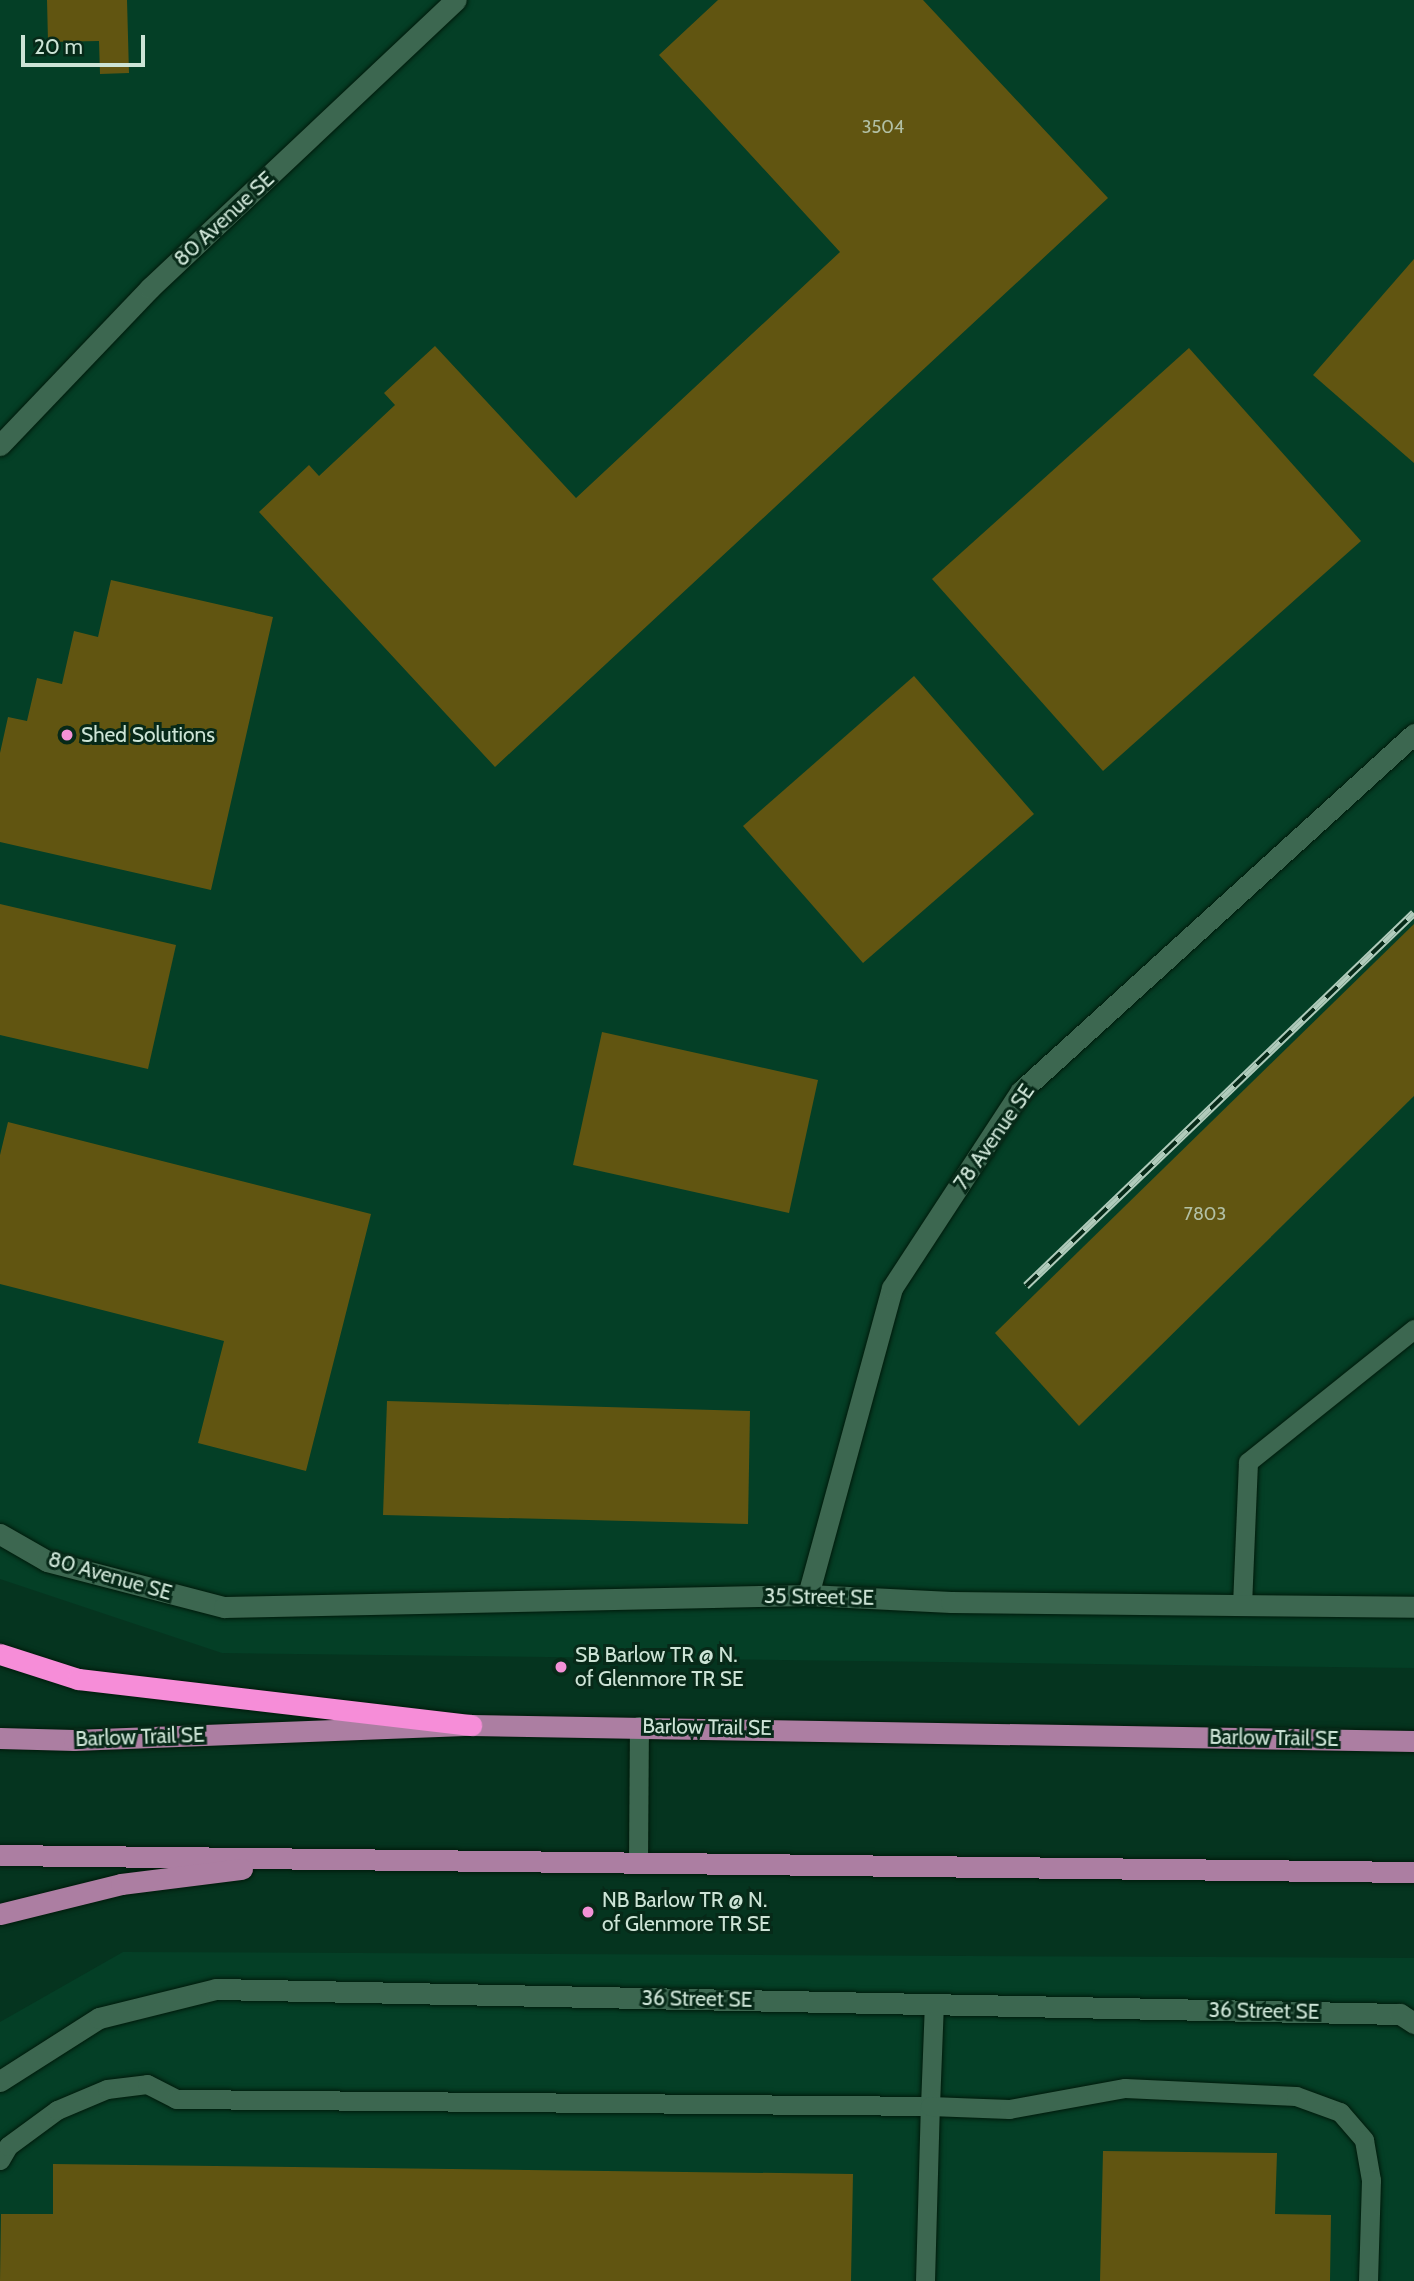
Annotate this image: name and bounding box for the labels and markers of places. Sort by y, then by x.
place label: Shed Solutions [81,722,215,748]
marker: Shed Solutions [59,727,75,743]
place label: SB Barlow TR @ N. of Glenmore TR SE [575,1642,744,1692]
marker: SB Barlow TR @ N. of Glenmore TR SE [553,1659,569,1675]
place label: NB Barlow TR @ N. of Glenmore TR SE [602,1887,771,1937]
marker: NB Barlow TR @ N. of Glenmore TR SE [580,1904,596,1920]

